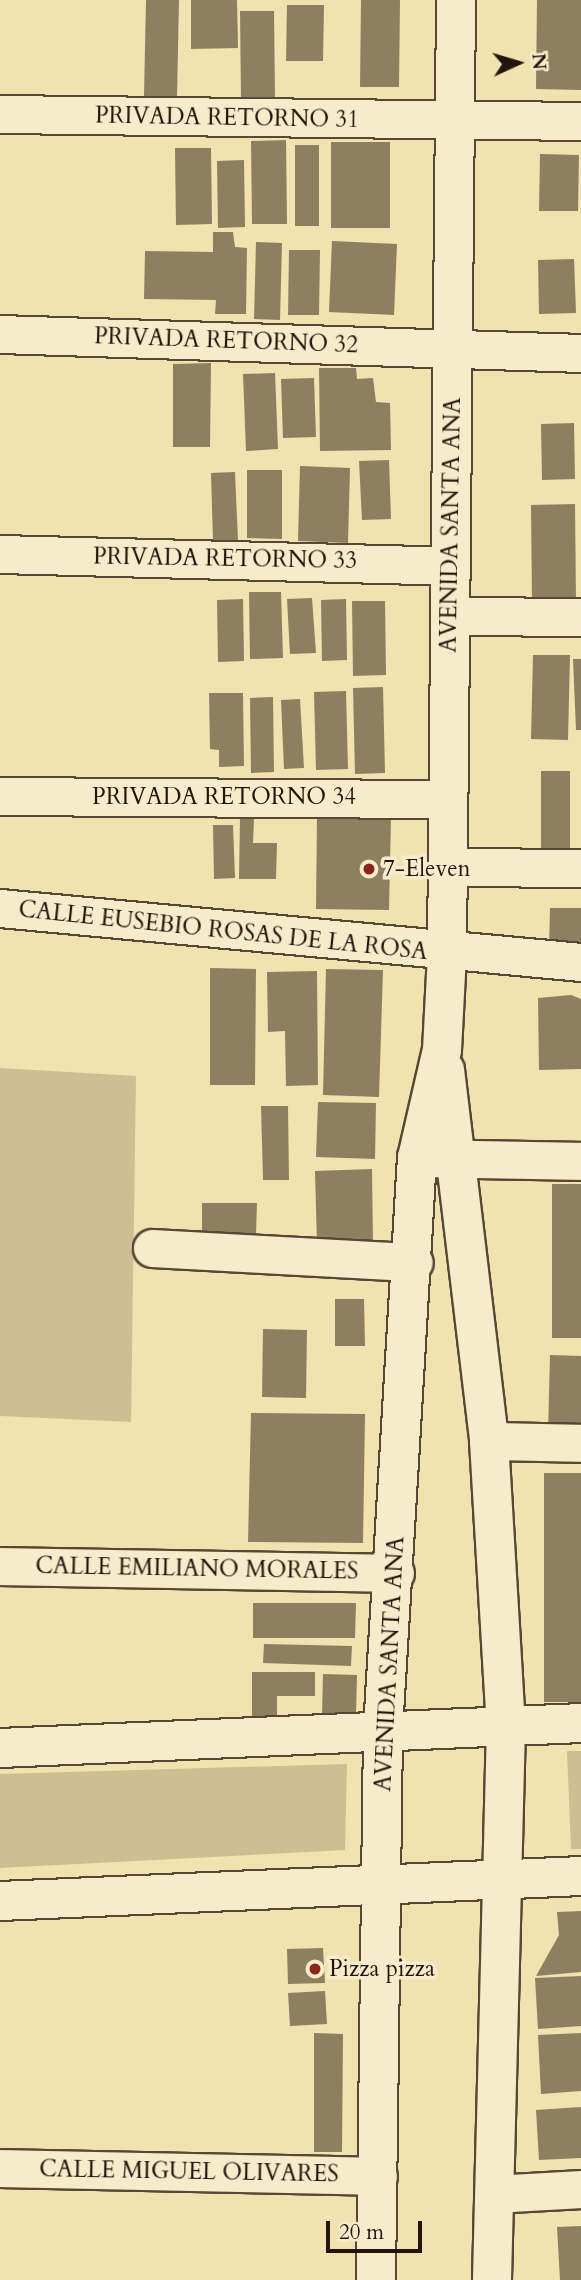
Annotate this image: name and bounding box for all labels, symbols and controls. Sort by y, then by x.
north arrow [483,28,553,98]
text: N [525,52,552,71]
street label: PRIVADA RETORNO 31 [95,102,359,134]
street label: PRIVADA RETORNO 32 [94,323,358,359]
street label: AVENIDA SANTA ANA [435,397,467,653]
street label: PRIVADA RETORNO 33 [93,543,357,575]
street label: PRIVADA RETORNO 34 [92,783,356,811]
place label: 7-Eleven [383,855,471,883]
marker: 7-Eleven [361,861,377,877]
street label: CALLE EUSEBIO ROSAS DE LA ROSA [17,896,429,966]
street label: AVENIDA SANTA ANA [370,1536,410,1792]
street label: CALLE EMILIANO MORALES [35,1552,359,1586]
place label: Pizza pizza [329,1955,435,1983]
marker: Pizza pizza [307,1961,323,1977]
street label: CALLE MIGUEL OLIVARES [39,2156,339,2188]
scale bar [329,2206,425,2250]
text: 20 m [339,2218,384,2247]

